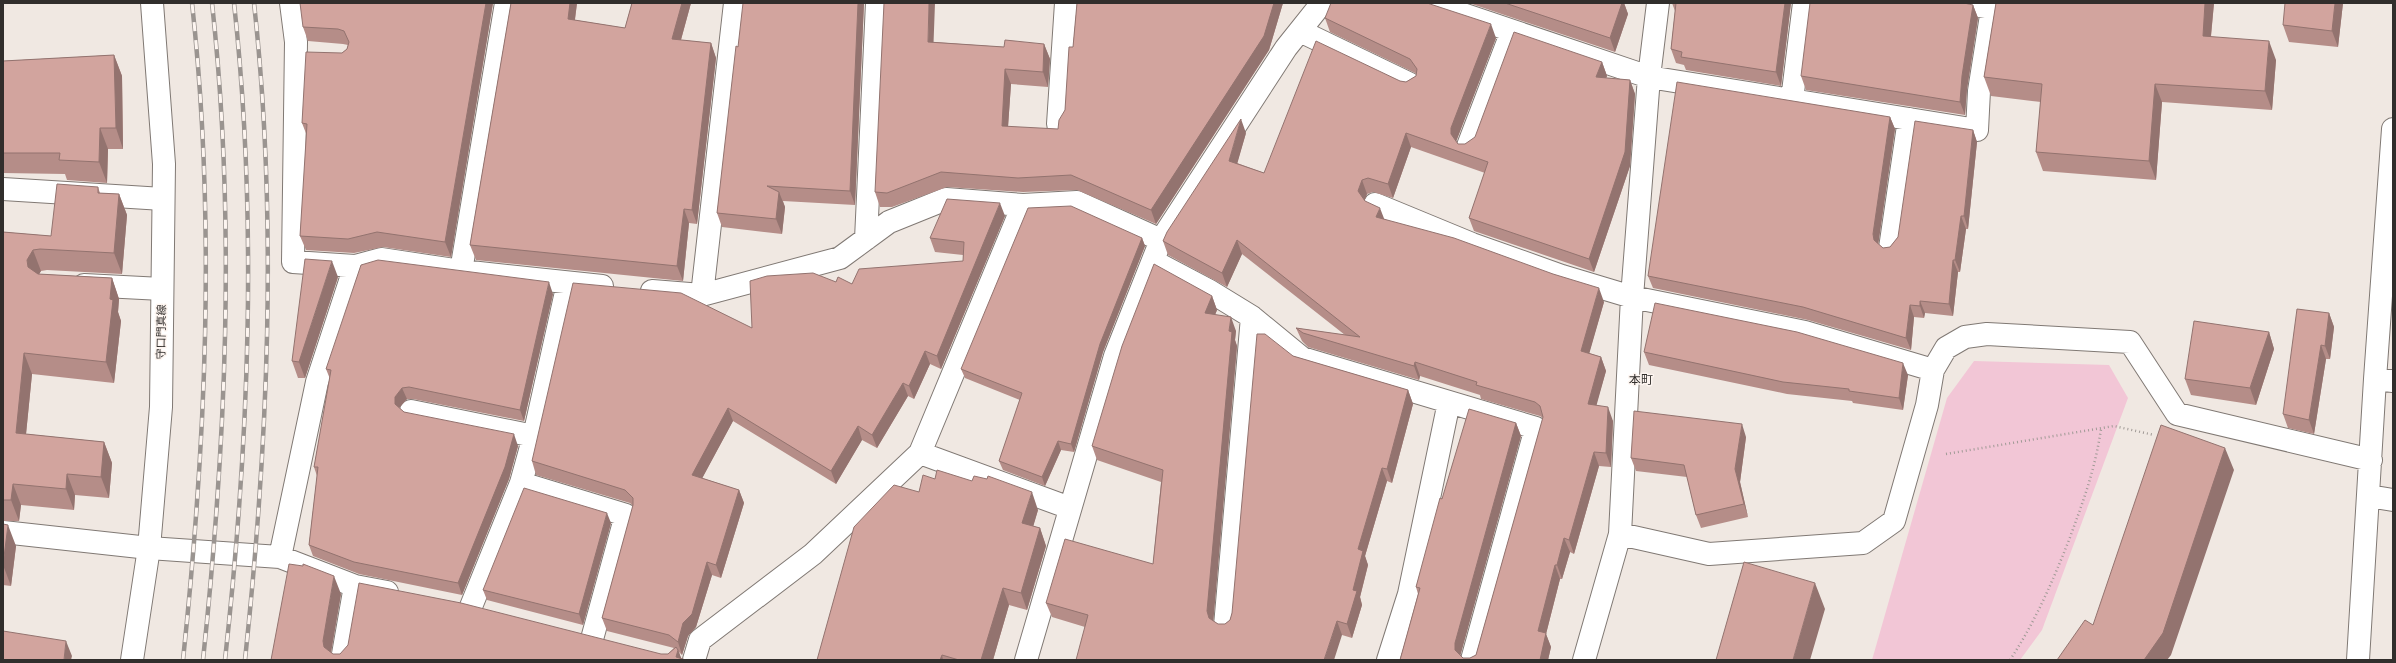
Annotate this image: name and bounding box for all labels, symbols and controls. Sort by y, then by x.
street label: 守口門真線 [154,304,168,360]
district label: 本町 [1629,372,1653,387]

